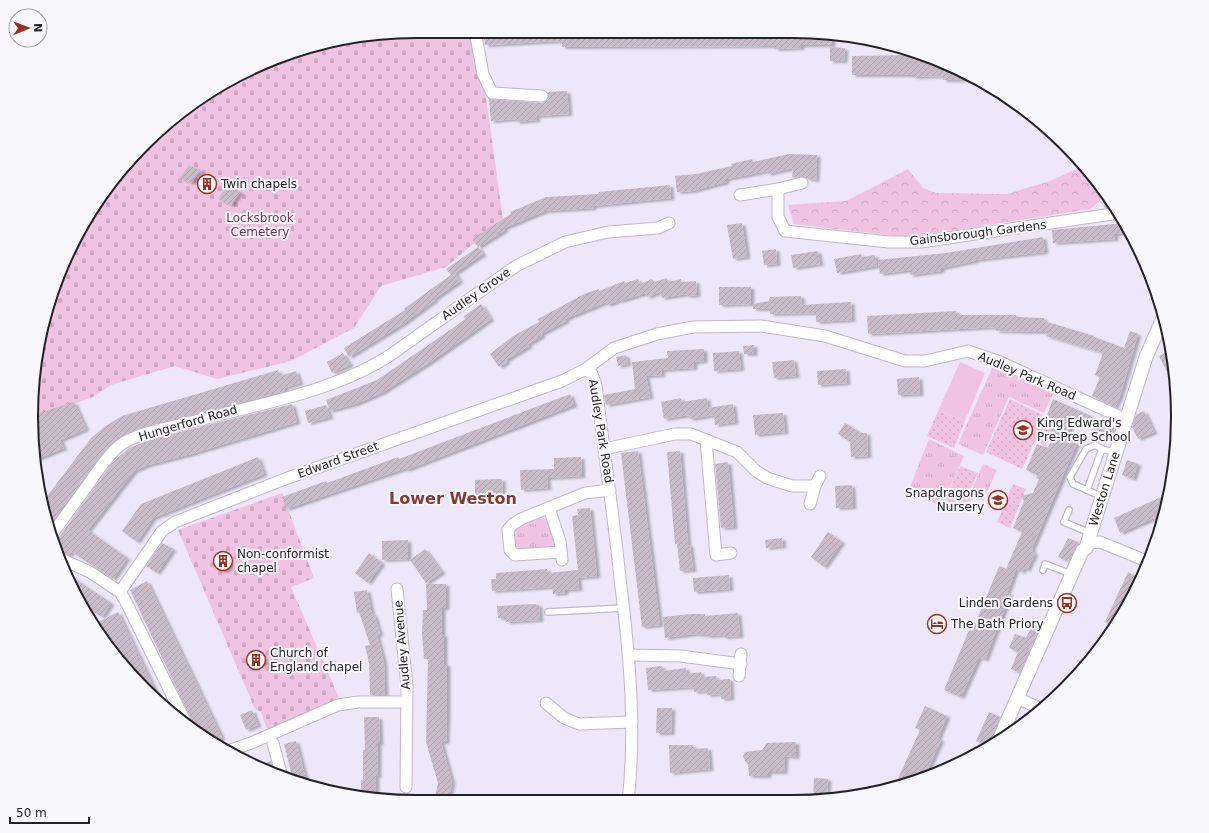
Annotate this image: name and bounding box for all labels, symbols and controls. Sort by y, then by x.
north arrow [8,8,48,48]
text: N [31,23,44,33]
building icon: Twin chapels [196,173,218,195]
place label: Twin chapels [220,177,297,191]
park label: Locksbrook Cemetery [226,211,294,239]
street label: Gainsborough Gardens [909,218,1047,248]
street label: Audley Grove [439,265,513,323]
street label: Audley Park Road [976,349,1078,403]
street label: Audley Park Road [586,378,616,484]
street label: Hungerford Road [137,402,239,444]
place label: King Edward's Pre-Prep School [1037,416,1131,444]
school or university icon: King Edward's Pre-Prep School [1012,419,1034,441]
street label: Edward Street [296,439,381,481]
street label: Weston Lane [1086,450,1123,528]
place label: Snapdragons Nursery [905,486,984,514]
district label: Lower Weston [389,489,517,508]
school or university icon: Snapdragons Nursery [987,489,1009,511]
place label: Non-conformist chapel [237,547,329,575]
building icon: Non-conformist chapel [212,550,234,572]
bus stop icon: Linden Gardens [1056,592,1078,614]
place label: Linden Gardens [959,596,1053,610]
street label: Audley Avenue [391,600,413,690]
hotel icon: The Bath Priory [926,613,948,635]
place label: The Bath Priory [950,617,1044,631]
place label: Church of England chapel [270,646,362,674]
building icon: Church of England chapel [245,649,267,671]
scale bar [10,799,89,825]
text: 50 m [16,806,47,820]

